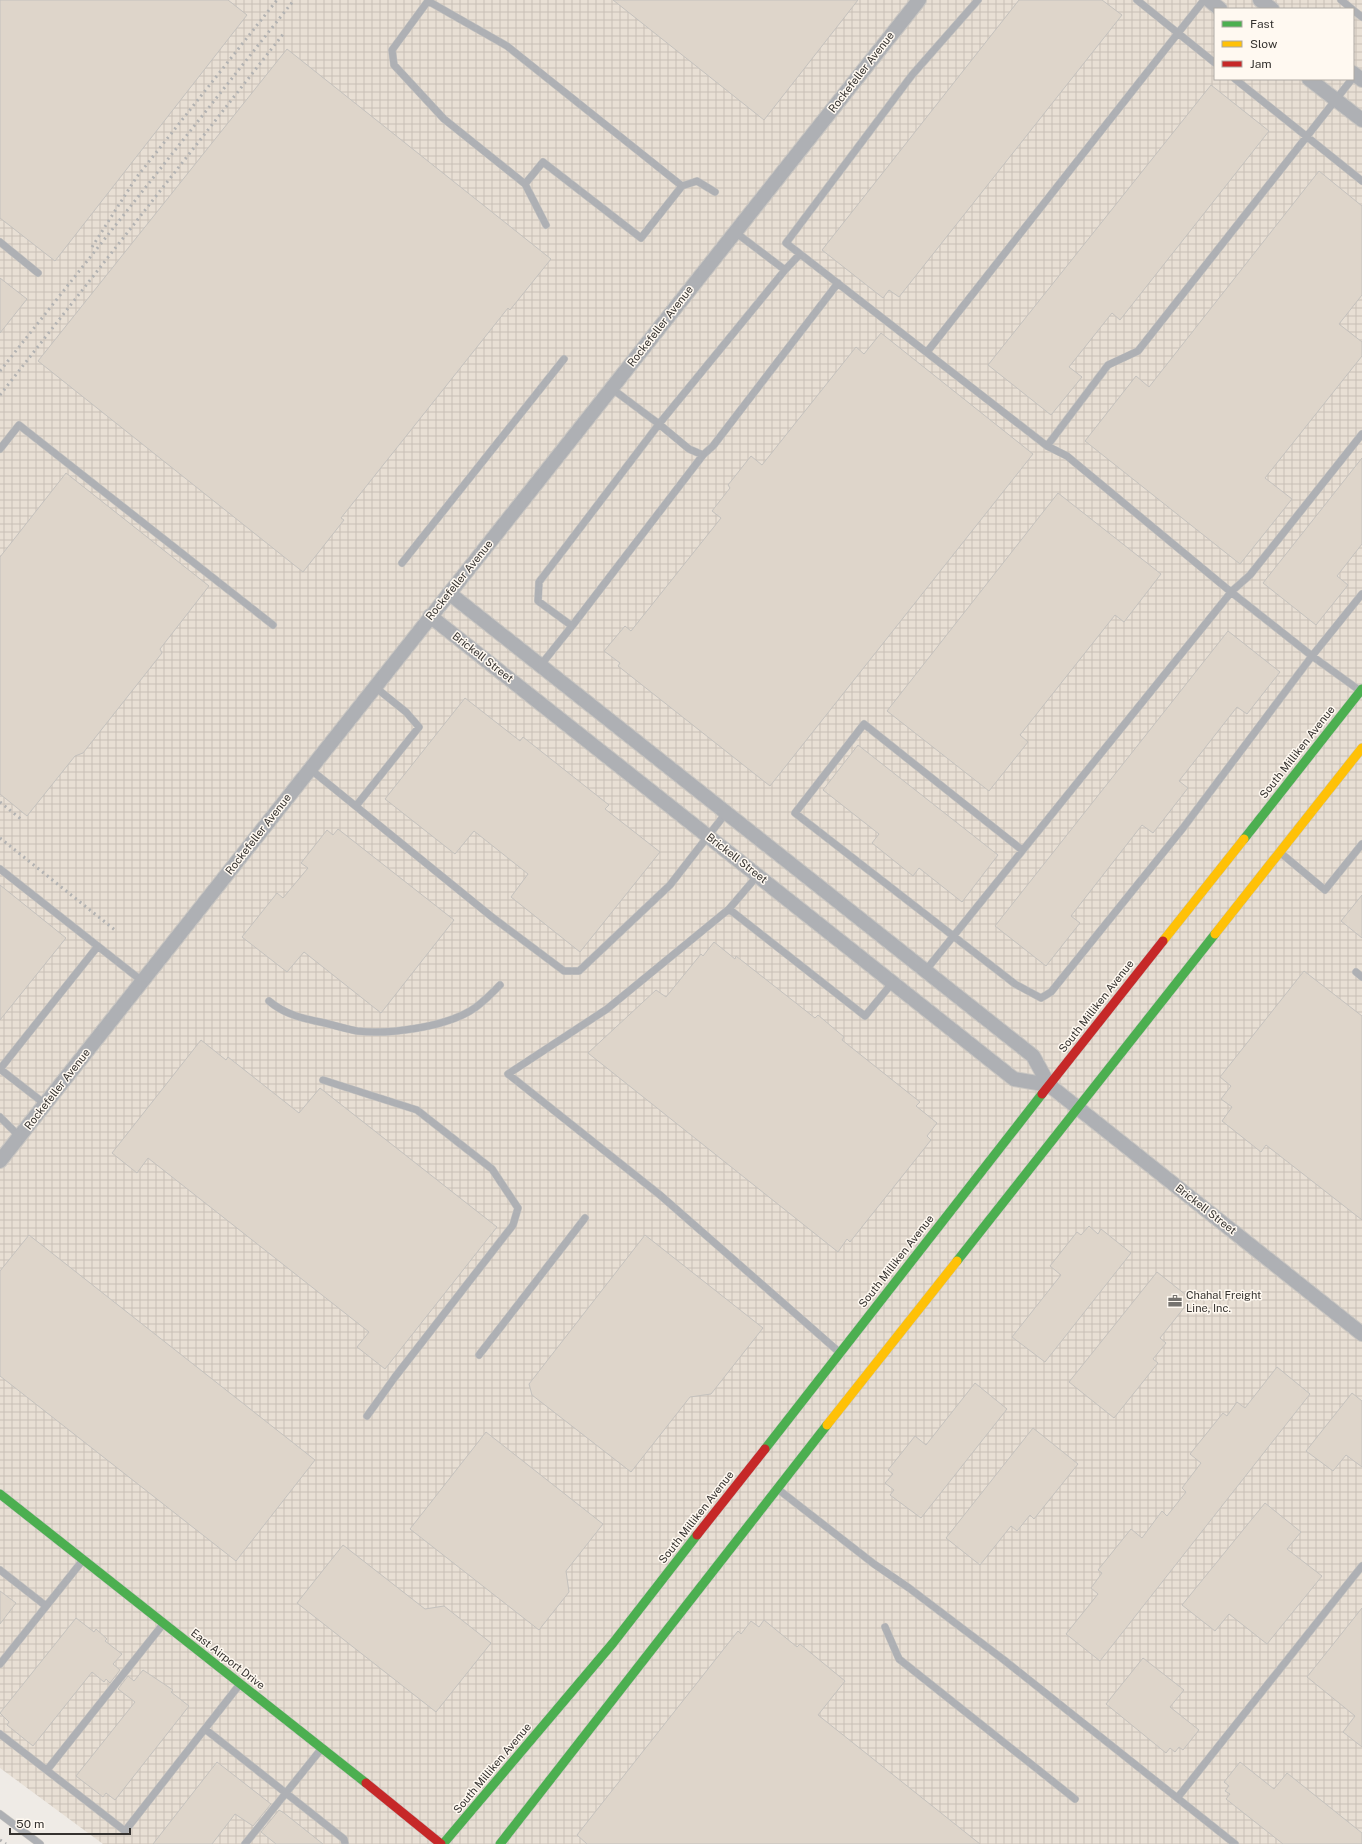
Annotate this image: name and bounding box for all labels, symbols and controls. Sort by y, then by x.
legend [1214,8,1354,80]
text: Fast [1250,17,1275,31]
street label: Rockefeller Avenue [826,29,896,115]
text: Slow [1250,37,1278,51]
text: Jam [1250,57,1272,71]
street label: Rockefeller Avenue [625,283,695,369]
street label: Rockefeller Avenue [423,538,495,622]
street label: Brickell Street [450,630,516,684]
street label: South Milliken Avenue [1257,703,1337,801]
street label: Rockefeller Avenue [223,791,293,877]
street label: Brickell Street [704,831,770,885]
street label: South Milliken Avenue [1056,957,1136,1055]
street label: Rockefeller Avenue [22,1046,92,1132]
street label: Brickell Street [1173,1182,1239,1236]
street label: South Milliken Avenue [856,1212,936,1310]
place label: Chahal Freight Line, Inc. [1186,1289,1261,1314]
office icon: Chahal Freight Line, Inc. [1167,1293,1183,1309]
street label: South Milliken Avenue [656,1468,736,1566]
street label: East Airport Drive [189,1626,267,1692]
street label: South Milliken Avenue [451,1720,533,1816]
scale bar [10,1810,130,1836]
text: 50 m [16,1817,44,1831]

